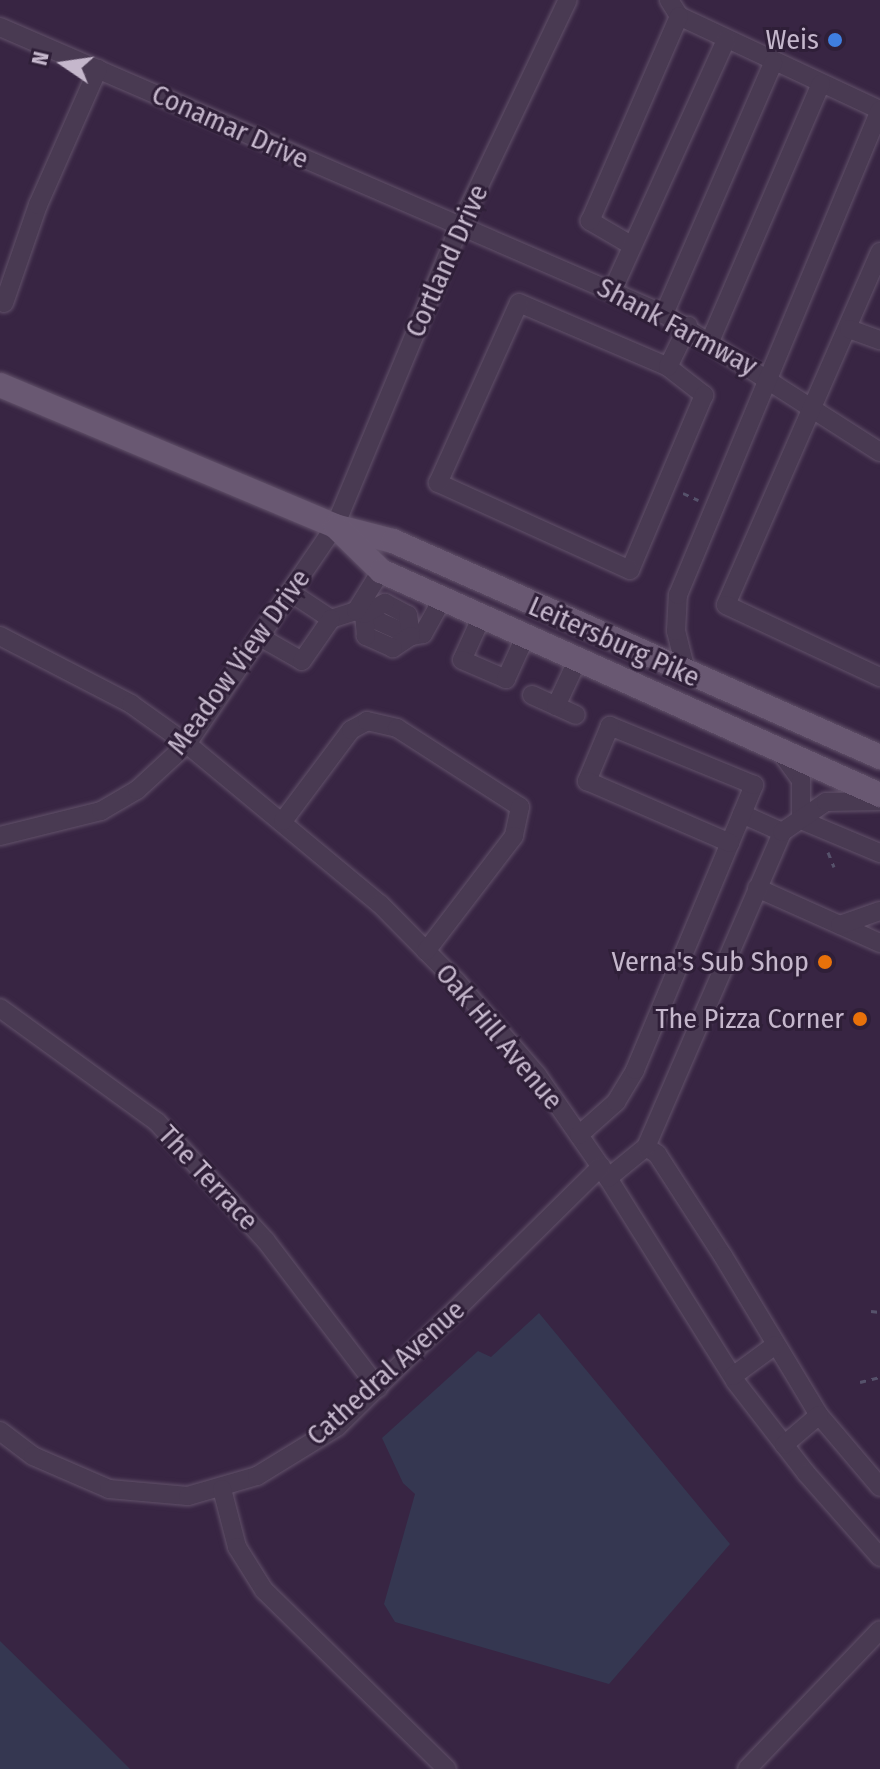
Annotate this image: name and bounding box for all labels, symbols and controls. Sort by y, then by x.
place label: Weis [765,23,819,57]
north arrow [24,24,104,104]
marker: Weis [826,31,844,49]
text: N [25,49,55,68]
street label: Conamar Drive [147,78,313,176]
street label: Cortland Drive [398,179,496,343]
street label: Shank Farmway [591,271,763,383]
street label: Meadow View Drive [160,563,318,761]
street label: Leitersburg Pike [523,589,705,695]
place label: Verna's Sub Shop [611,945,809,979]
marker: Verna's Sub Shop [816,953,834,971]
street label: Oak Hill Avenue [428,957,570,1117]
place label: The Pizza Corner [656,1002,844,1036]
marker: The Pizza Corner [851,1010,869,1028]
street label: The Terrace [151,1119,265,1237]
street label: Cathedral Avenue [300,1293,472,1453]

